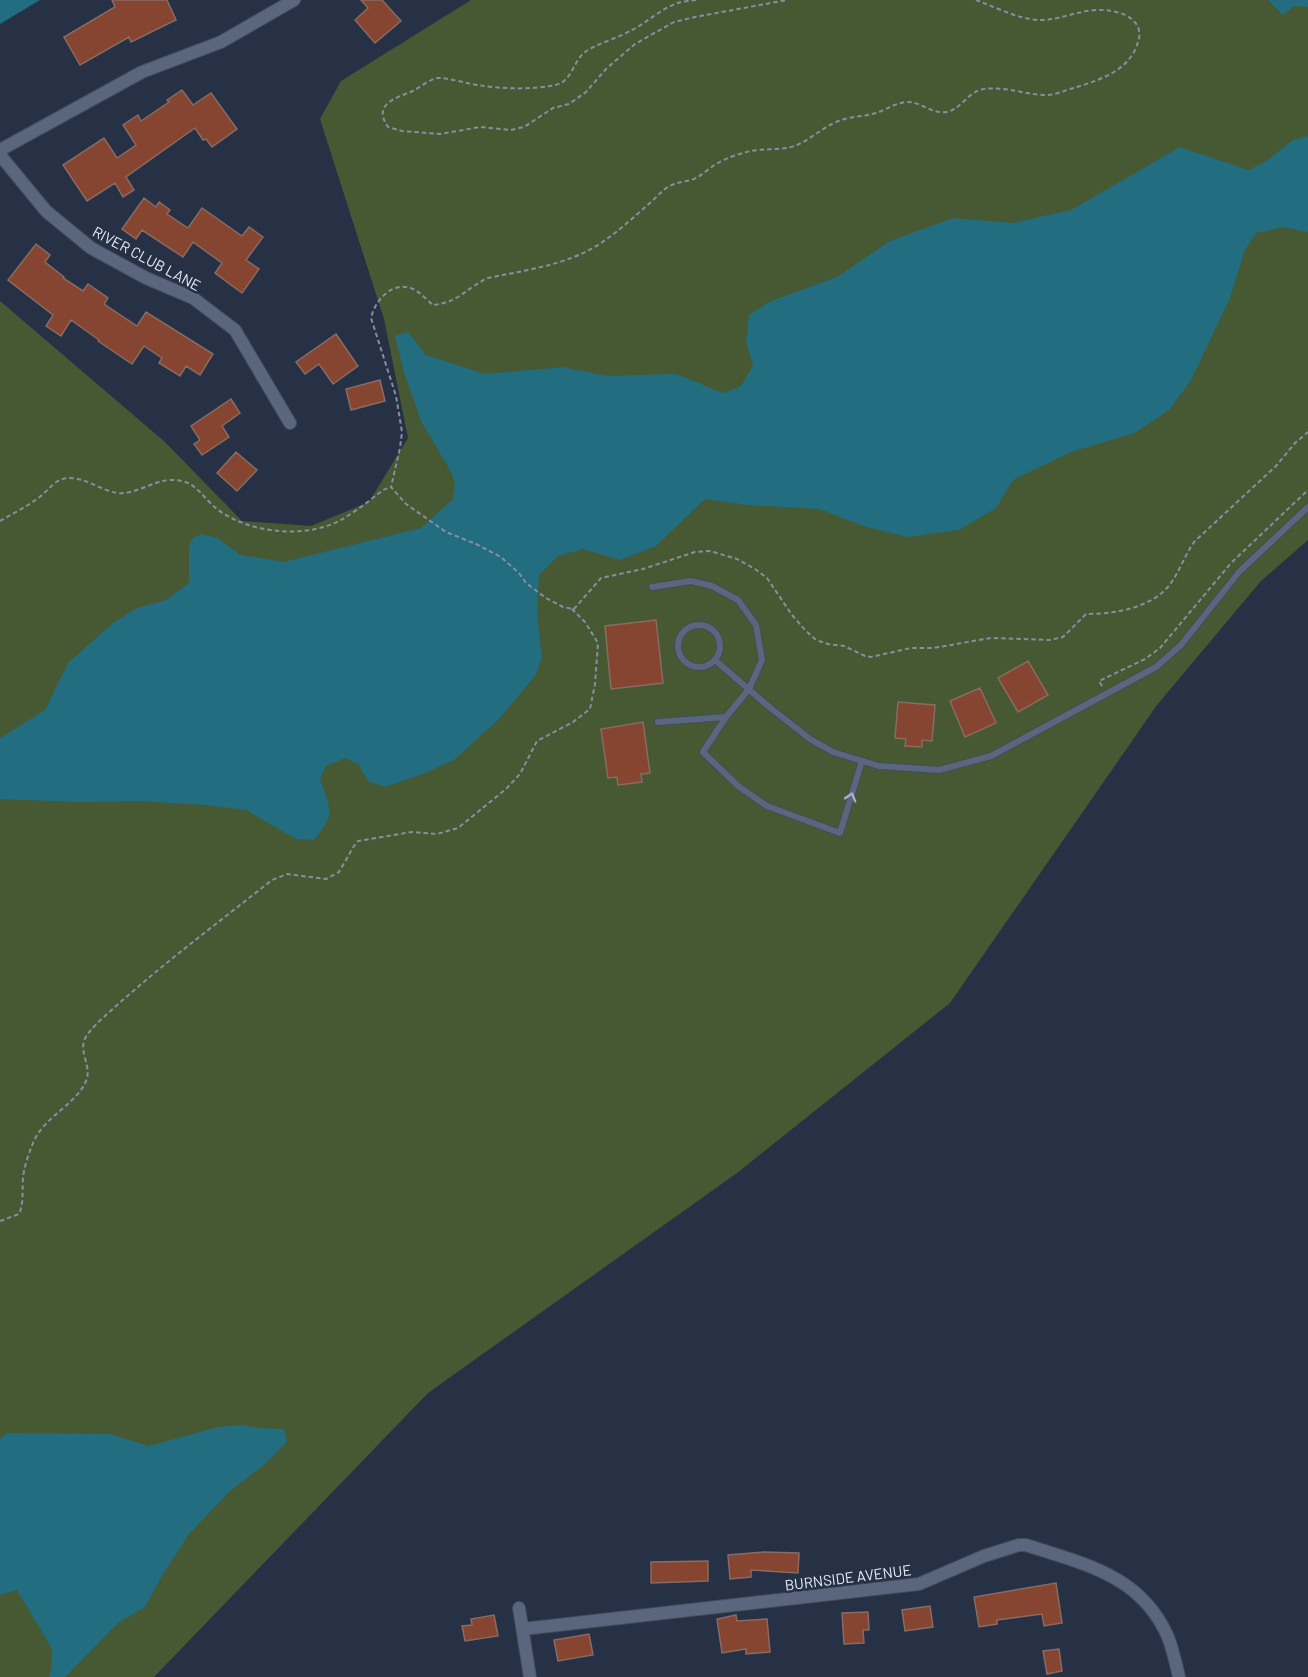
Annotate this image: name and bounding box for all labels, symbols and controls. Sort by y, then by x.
street label: RIVER CLUB LANE [90,222,204,294]
one-way arrow [844,792,856,803]
street label: BURNSIDE AVENUE [784,1560,912,1594]

